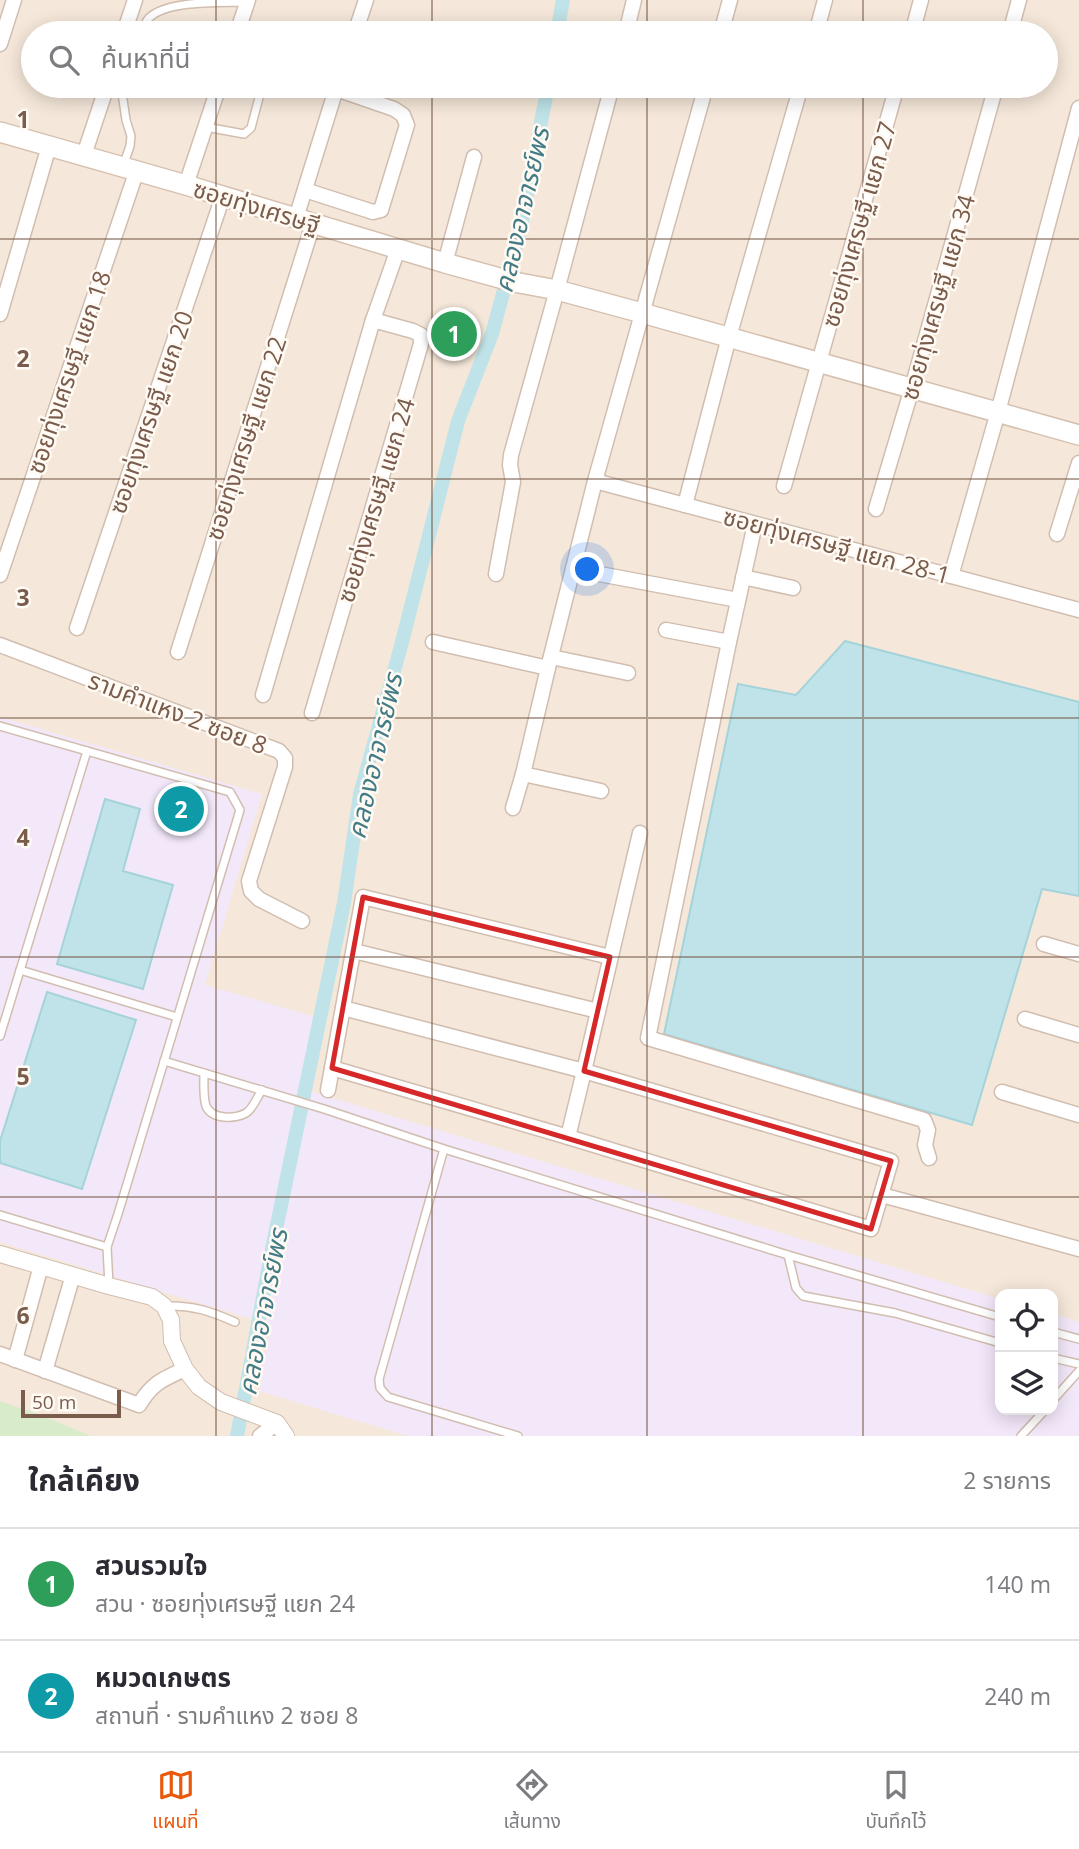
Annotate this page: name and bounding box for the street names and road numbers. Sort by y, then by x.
street label: ซอยทุ่งเศรษฐี แยก 27 [813,117,903,331]
street label: ซอยทุ่งเศรษฐี [190,171,324,241]
street label: ซอยทุ่งเศรษฐี แยก 34 [892,190,982,404]
street label: ซอยทุ่งเศรษฐี แยก 18 [18,266,118,478]
street label: ซอยทุ่งเศรษฐี แยก 20 [100,306,200,518]
street label: ซอยทุ่งเศรษฐี แยก 22 [196,332,294,544]
street label: ซอยทุ่งเศรษฐี แยก 24 [328,393,422,606]
street label: ซอยทุ่งเศรษฐี แยก 28-1 [720,499,954,591]
street label: รามคำแหง 2 ซอย 8 [84,663,272,761]

